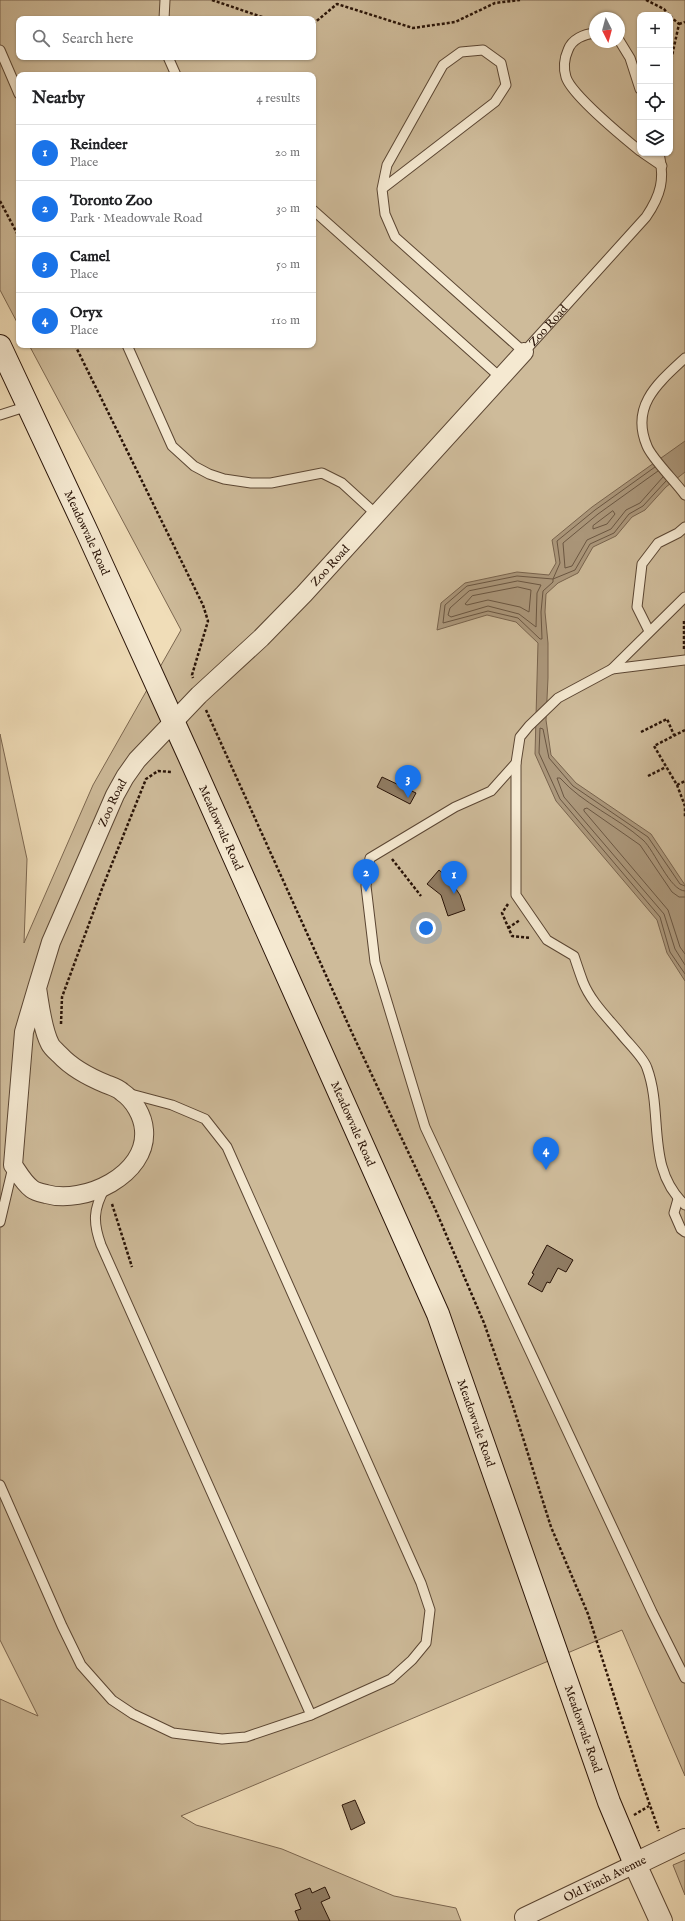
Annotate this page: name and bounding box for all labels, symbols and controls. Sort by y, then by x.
north arrow [589,12,625,48]
map controls [637,12,673,156]
button: + [637,12,673,48]
search box [16,16,316,60]
icon: search [30,27,52,49]
text: Search here [62,29,133,48]
button: − [637,48,673,84]
button: locate [637,84,673,120]
text: Nearby [32,88,85,109]
text: 4 results [256,90,300,107]
button: layers [637,120,673,156]
text: Reindeer [70,135,128,154]
text: 1 [43,144,47,161]
text: 20 m [275,144,300,161]
text: Place [70,154,98,171]
text: Toronto Zoo [70,191,152,210]
text: 2 [42,200,48,217]
text: 30 m [276,200,300,217]
text: Park · Meadowvale Road [70,210,202,227]
text: Camel [70,247,110,266]
text: 3 [43,256,47,273]
text: 50 m [276,256,300,273]
text: Place [70,266,98,283]
street label: Zoo Road [525,301,571,349]
text: Oryx [70,303,103,322]
text: 4 [42,312,48,329]
text: 110 m [271,312,300,329]
text: Place [70,322,98,339]
street label: Meadowvale Road [61,488,113,578]
street label: Zoo Road [307,541,353,589]
pin: 3 [395,765,421,798]
street label: Zoo Road [95,776,130,829]
street label: Meadowvale Road [196,783,247,873]
pin: 2 [353,859,379,892]
pin: 1 [441,861,467,894]
your location [416,918,436,938]
street label: Meadowvale Road [328,1079,379,1169]
pin: 4 [533,1137,559,1170]
street label: Meadowvale Road [454,1377,499,1469]
street label: Meadowvale Road [561,1683,606,1775]
street label: Old Finch Avenue [561,1852,649,1906]

